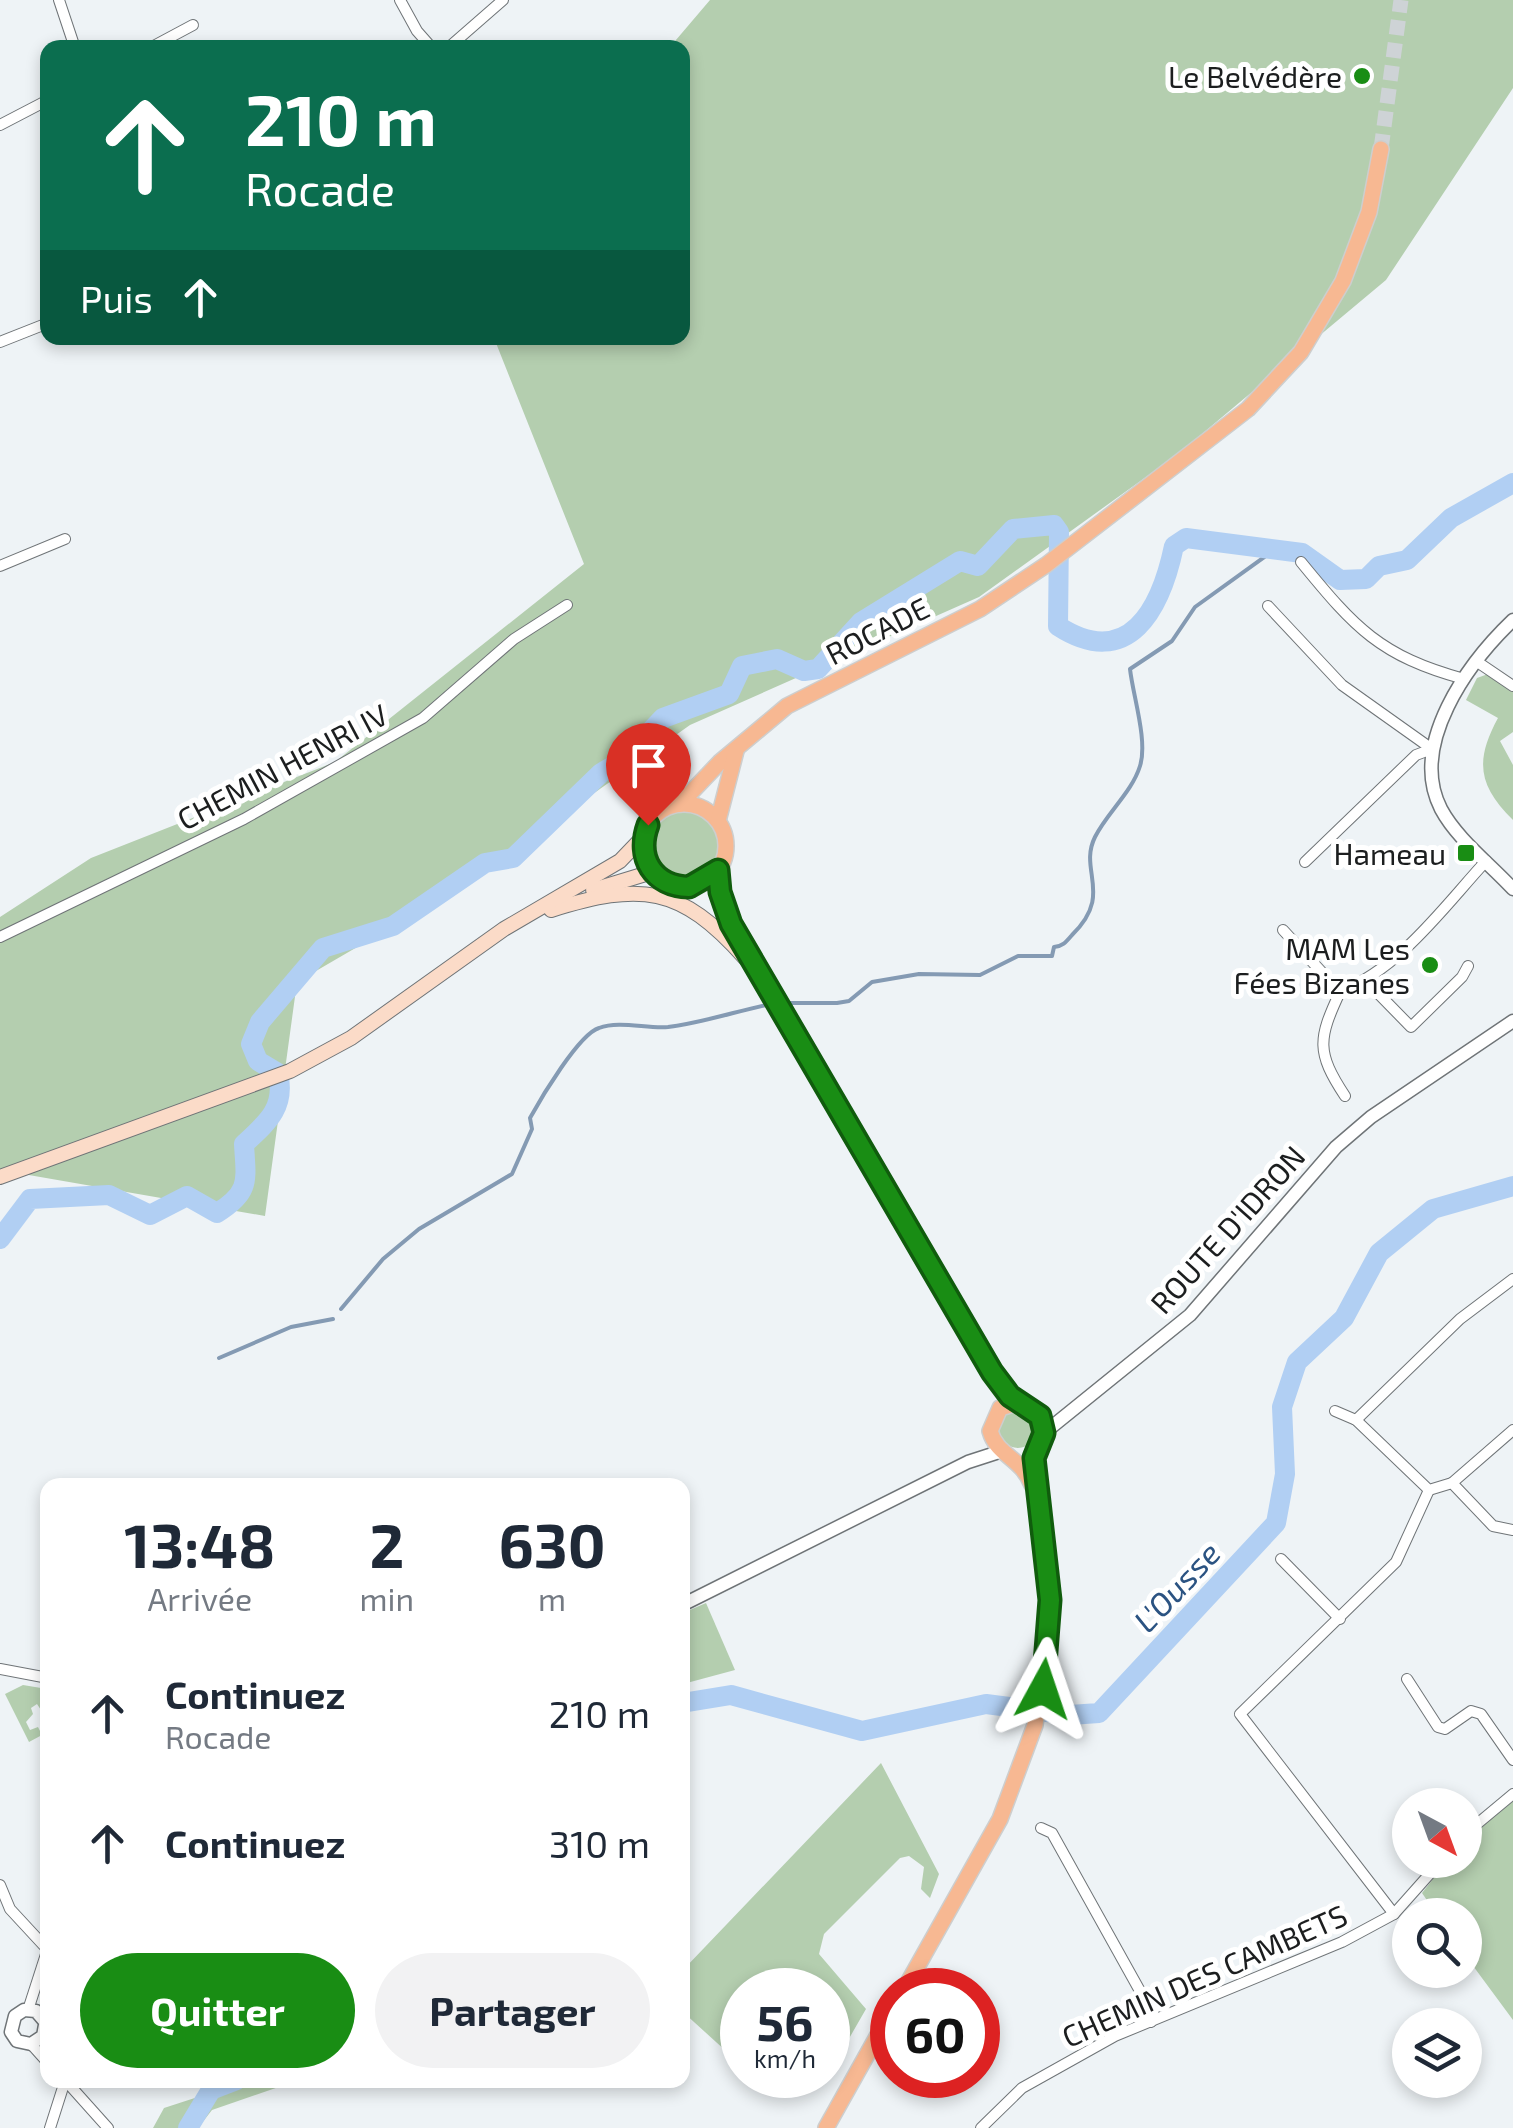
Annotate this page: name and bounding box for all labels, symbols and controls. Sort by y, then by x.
place label: Le Belvédère [1168,58,1342,94]
marker: Le Belvédère [1351,65,1373,87]
text: 210 m [245,76,437,160]
icon: ahead [80,80,210,210]
text: Rocade [245,161,395,215]
icon: ahead [173,270,228,325]
text: Puis [80,275,153,321]
street label: ROCADE [819,589,935,671]
street label: CHEMIN HENRI IV [171,695,393,837]
pin [606,723,691,826]
icon: arrive [621,738,676,793]
place label: Hameau [1334,835,1446,871]
marker: Hameau [1455,842,1477,864]
place label: MAM Les Fées Bizanes [1234,930,1410,1000]
marker: MAM Les Fées Bizanes [1419,954,1441,976]
street label: ROUTE D'IDRON [1142,1138,1312,1320]
text: 13:48 [124,1508,275,1580]
text: 2 [369,1508,404,1580]
text: 630 [498,1508,606,1580]
water label: L'Ousse [1125,1533,1227,1639]
text: Arrivée [147,1579,252,1617]
text: min [360,1579,414,1617]
text: m [538,1579,566,1617]
position arrow [991,1637,1095,1741]
text: Continuez [165,1671,345,1717]
icon: ahead [80,1686,135,1741]
text: 210 m [549,1690,650,1736]
text: Rocade [165,1717,272,1755]
north arrow [1392,1788,1482,1878]
map controls [1392,1788,1482,2098]
icon: ahead [80,1816,135,1871]
text: Continuez [165,1820,345,1866]
text: 310 m [549,1820,650,1866]
street label: CHEMIN DES CAMBETS [1056,1896,1352,2054]
button: search [1392,1898,1482,1988]
button: Quitter [80,1953,355,2068]
button: Partager [375,1953,650,2068]
speed limit sign: 60 [870,1968,1000,2098]
text: 56 [756,1991,814,2051]
button: layers [1392,2008,1482,2098]
text: km/h [754,2043,816,2073]

